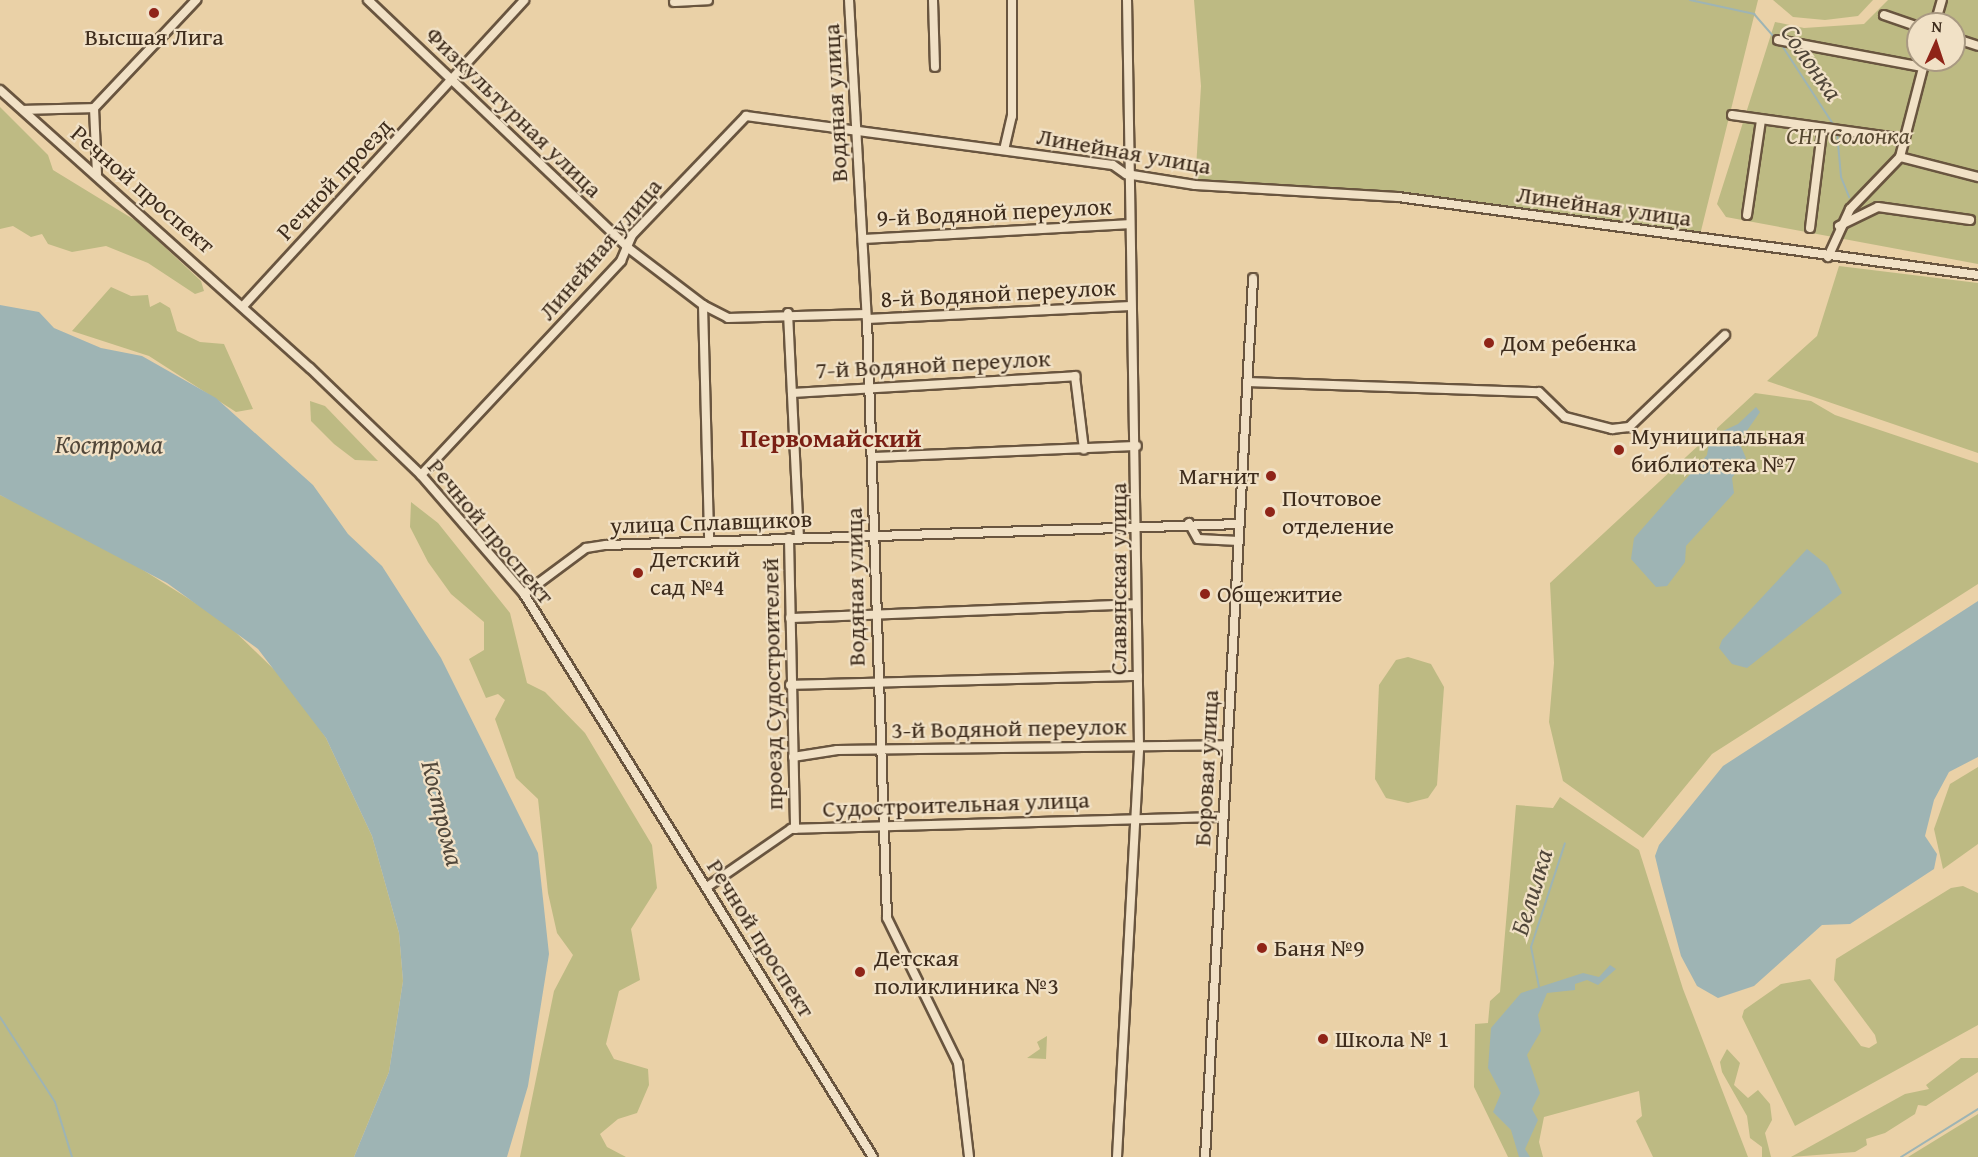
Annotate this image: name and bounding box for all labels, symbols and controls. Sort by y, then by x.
marker: Высшая Лига [147,6,161,20]
north arrow [1906,12,1966,72]
text: N [1931,14,1943,38]
water label: Солонка [1774,18,1850,106]
street label: Физкультурная улица [420,20,608,204]
place label: Высшая Лига [84,23,224,51]
street label: Водяная улица [816,23,854,183]
street label: Речной проезд [270,112,398,246]
street label: Речной проспект [65,119,221,259]
street label: Линейная улица [1035,121,1213,181]
park label: СНТ Солонка [1786,122,1910,150]
street label: Линейная улица [532,172,668,326]
street label: Линейная улица [1515,179,1693,233]
street label: 9-й Водяной переулок [876,191,1112,233]
street label: 8-й Водяной переулок [880,272,1116,314]
place label: Дом ребенка [1501,329,1637,357]
marker: Дом ребенка [1482,336,1496,350]
street label: 7-й Водяной переулок [815,343,1051,385]
district label: Первомайский [740,422,922,454]
place label: Муниципальная библиотека №7 [1631,422,1805,478]
water label: Кострома [55,428,163,460]
marker: Муниципальная библиотека №7 [1612,443,1626,457]
street label: Речной проспект [422,452,560,610]
place label: Магнит [1179,462,1259,490]
marker: Магнит [1264,469,1278,483]
street label: Славянская улица [1104,483,1132,675]
place label: Почтовое отделение [1282,484,1394,540]
street label: улица Сплавщиков [609,504,813,540]
marker: Почтовое отделение [1263,505,1277,519]
street label: Водяная улица [839,507,871,667]
place label: Детский сад №4 [650,545,740,601]
street label: проезд Судостроителей [755,557,789,811]
marker: Детский сад №4 [631,566,645,580]
place label: Общежитие [1217,580,1343,608]
marker: Общежитие [1198,587,1212,601]
street label: Боровая улица [1188,689,1224,847]
street label: 3-й Водяной переулок [891,712,1127,744]
water label: Кострома [415,757,471,869]
street label: Судостроительная улица [822,785,1090,823]
water label: Белилка [1503,845,1559,939]
street label: Речной проспект [701,854,821,1022]
place label: Баня №9 [1274,934,1365,962]
marker: Баня №9 [1255,941,1269,955]
place label: Детская поликлиника №3 [874,944,1059,1000]
marker: Детская поликлиника №3 [851,963,869,981]
place label: Школа № 1 [1335,1025,1449,1053]
marker: Школа № 1 [1316,1032,1330,1046]

